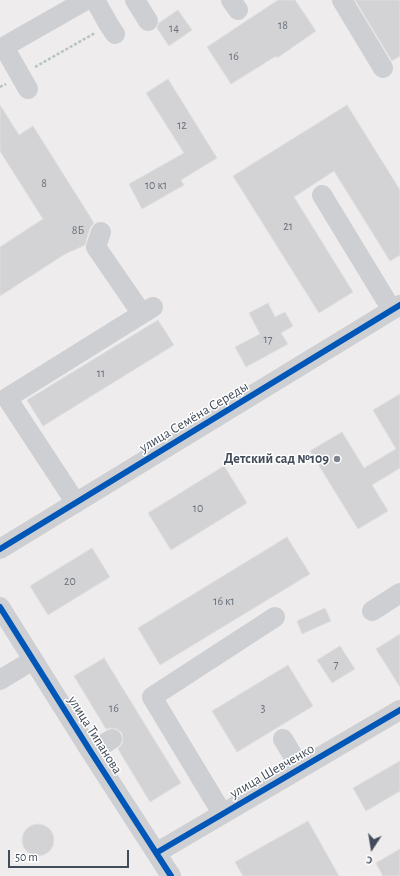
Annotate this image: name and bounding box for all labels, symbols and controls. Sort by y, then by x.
house number: 18 [278,18,288,32]
house number: 14 [169,21,179,35]
house number: 16 [229,49,239,63]
house number: 12 [177,118,187,132]
house number: 8 [41,176,47,190]
house number: 10 к1 [145,178,167,192]
house number: 21 [283,219,293,233]
house number: 8Б [72,223,84,237]
house number: 17 [263,332,273,346]
house number: 11 [97,366,105,380]
street label: улица Семёна Середы [137,378,251,456]
place label: Детский сад №109 [224,451,329,467]
marker: Детский сад №109 [332,454,342,464]
house number: 10 [193,501,203,515]
house number: 20 [64,574,76,588]
house number: 16 к1 [213,594,235,608]
house number: 7 [333,657,339,671]
street label: улица Типанова [64,693,126,777]
house number: 16 [109,701,119,715]
house number: 3 [261,701,265,715]
street label: улица Шевченко [227,740,317,802]
north arrow [352,828,392,868]
scale bar [10,842,131,868]
text: 50 m [15,851,38,863]
text: С [365,854,374,866]

